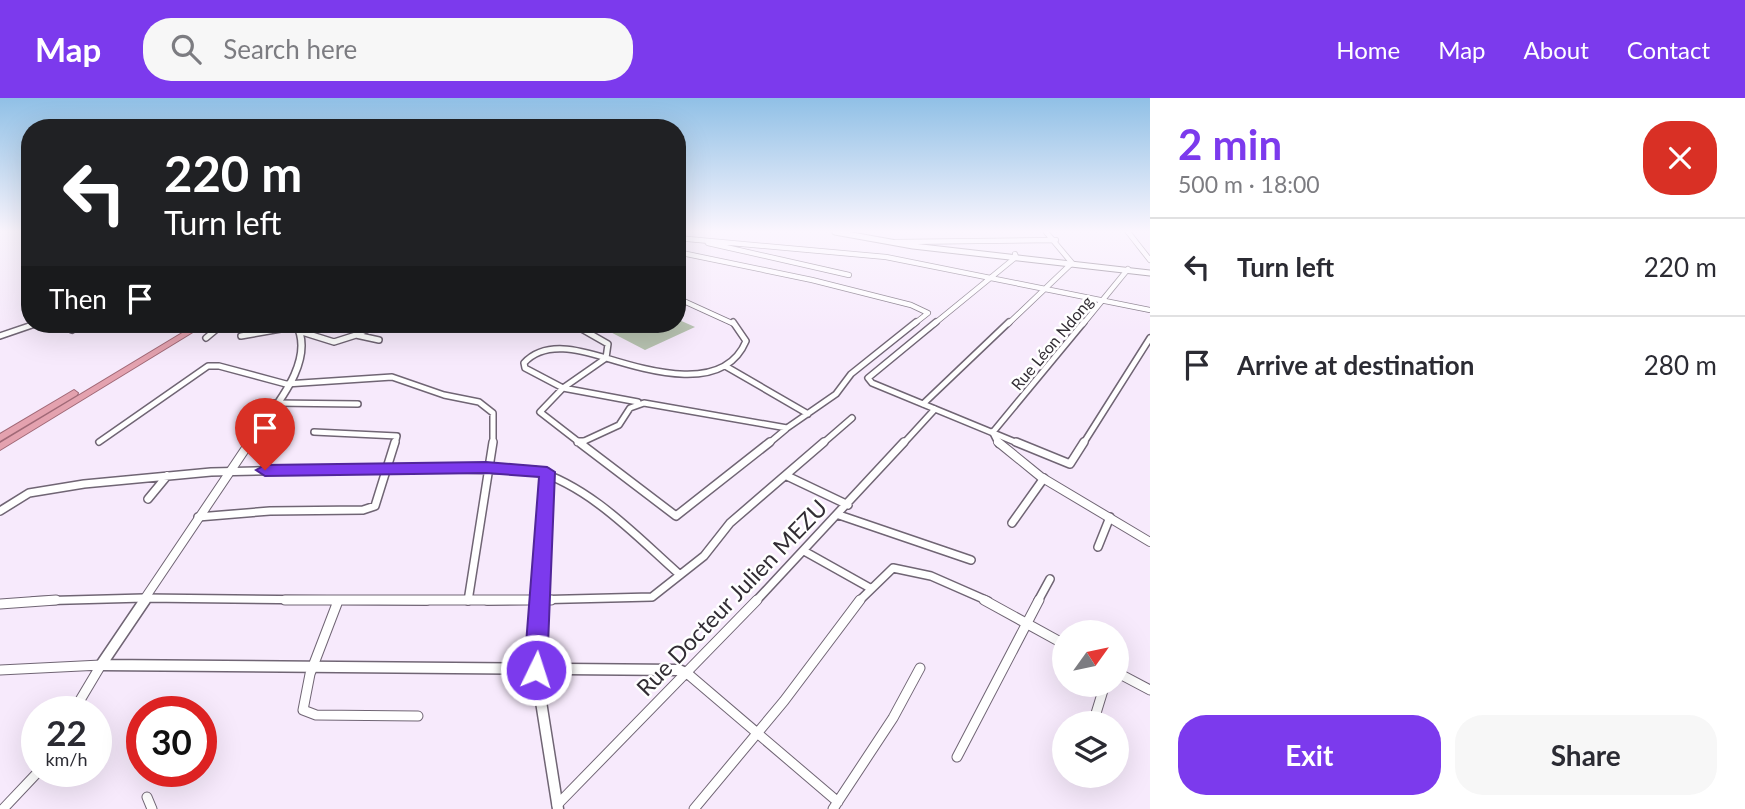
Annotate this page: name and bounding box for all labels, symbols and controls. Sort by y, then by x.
search box [143,18,633,81]
text: Map [35,29,101,69]
icon: search [167,30,205,68]
text: Search here [223,33,357,65]
text: Home [1336,35,1400,64]
text: Map [1438,35,1486,64]
text: About [1524,35,1589,64]
text: Contact [1627,35,1710,64]
text: 2 min [1178,119,1282,169]
button: close [1643,121,1717,195]
text: 220 m [164,144,302,202]
icon: left [49,147,140,238]
text: 500 m · 18:00 [1178,170,1320,198]
text: Turn left [164,203,281,242]
icon: left [1178,248,1216,286]
text: Turn left [1237,251,1334,283]
text: 220 m [1644,251,1717,283]
icon: arrive [121,280,159,318]
text: Then [49,283,107,315]
street label: Rue Léon Ndong [1007,292,1096,393]
icon: arrive [1178,346,1216,384]
text: Arrive at destination [1237,349,1474,381]
text: 280 m [1644,349,1717,381]
pin [235,398,295,470]
icon: arrive [246,409,284,447]
street label: Rue Docteur Julien MEZU [630,493,832,701]
north arrow [1052,620,1129,696]
map controls [1052,620,1129,788]
position arrow [499,633,573,707]
speed limit sign: 30 [126,696,217,787]
text: 22 [46,711,87,753]
button: layers [1052,711,1129,788]
button: Exit [1178,715,1441,795]
button: Share [1455,715,1717,795]
text: km/h [45,748,88,770]

